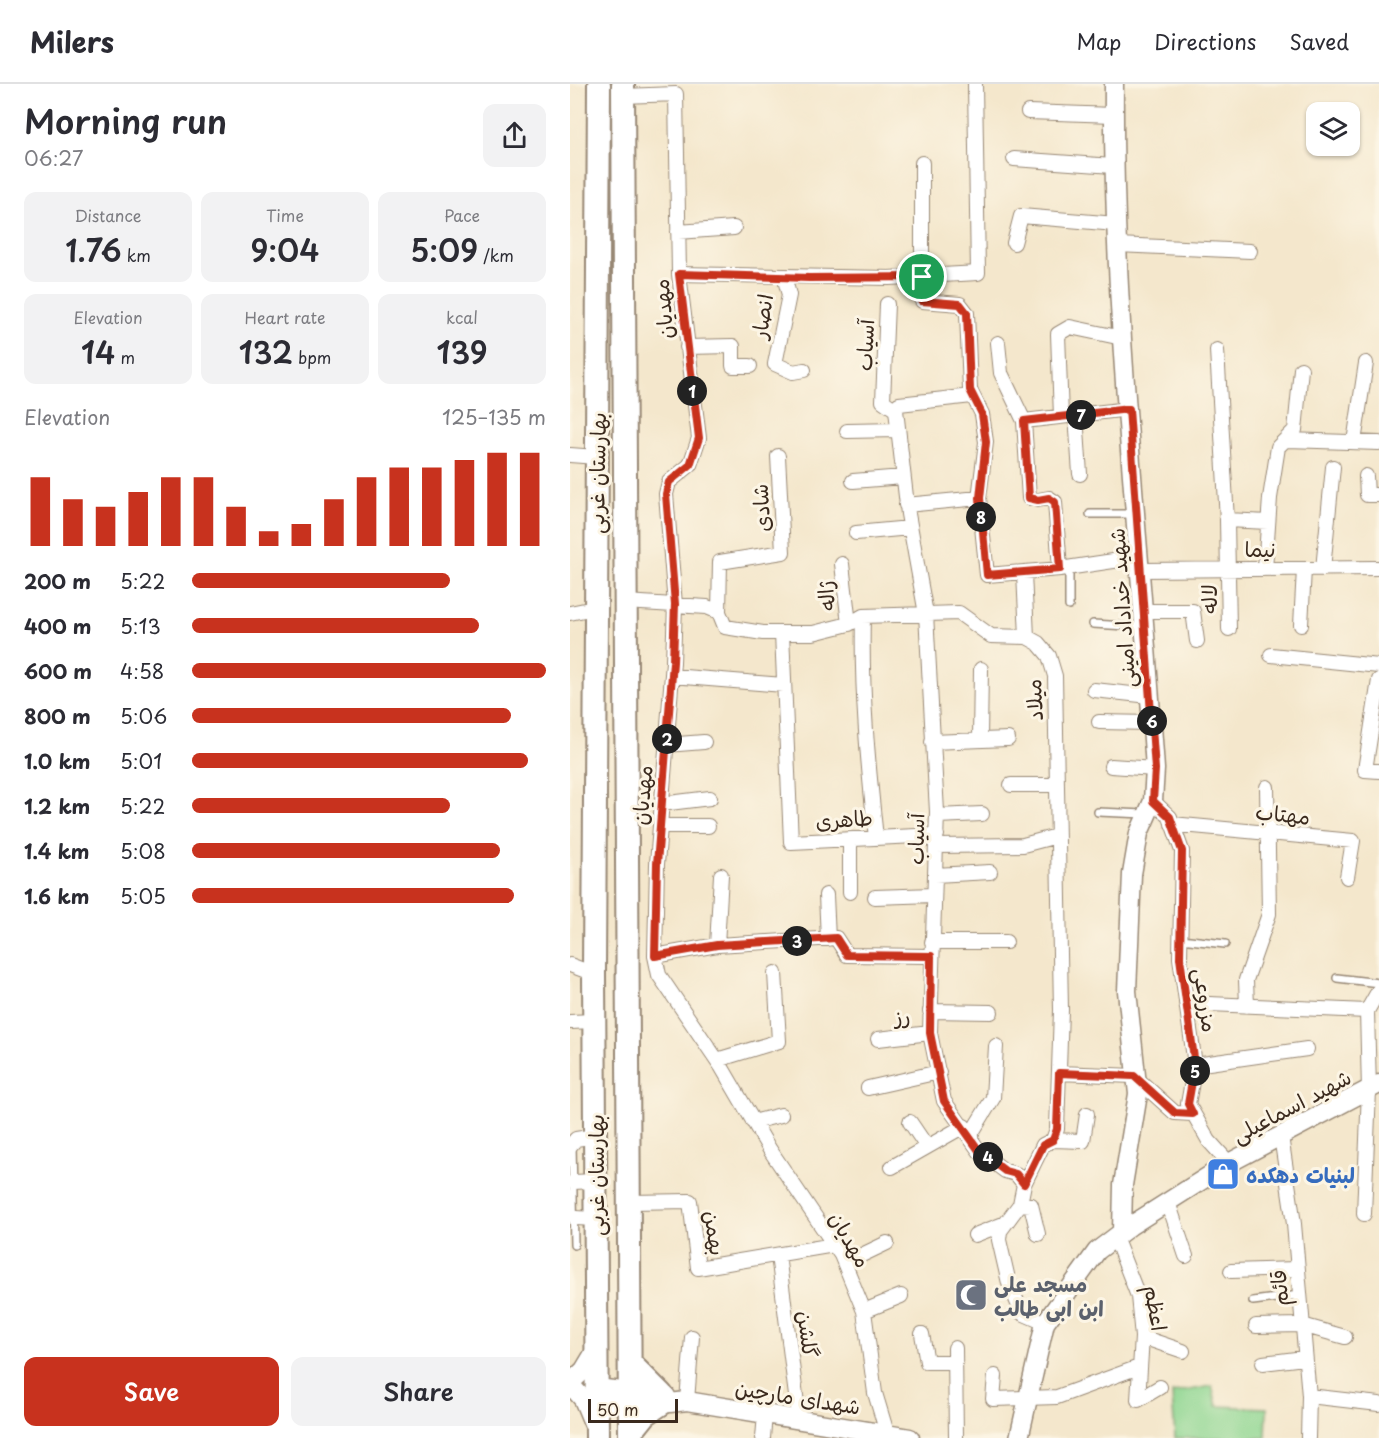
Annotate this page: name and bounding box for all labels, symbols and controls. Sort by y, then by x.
text: Milers [30,20,114,63]
text: Map [1076,25,1121,57]
text: Directions [1154,25,1256,57]
text: Saved [1289,25,1349,57]
text: Morning run [24,95,227,145]
map controls [1306,102,1360,156]
button: layers [1306,102,1360,156]
button: share [483,104,546,167]
text: 06:27 [24,143,83,173]
text: Distance [74,203,142,227]
text: Time [266,203,304,227]
text: Pace [444,203,480,227]
text: 1.76 [65,227,122,272]
text: 9:04 [251,227,319,272]
text: 5:09 [410,227,478,272]
text: km [122,243,151,267]
text: /km [478,243,514,267]
pin [896,251,947,302]
icon: arrive [905,260,938,293]
street label: مهدیان [643,278,681,340]
street label: انصار [741,291,780,343]
text: Elevation [73,305,143,329]
text: Heart rate [245,305,325,329]
text: kcal [446,305,478,329]
street label: آسیاب [847,317,881,372]
text: 14 [81,329,115,374]
text: 132 [239,329,293,374]
text: 139 [436,329,488,374]
text: m [115,345,135,369]
text: bpm [293,345,331,369]
pin: 1 [677,376,707,406]
text: 1 [688,379,696,403]
pin: 7 [1066,400,1096,430]
text: Elevation [24,402,110,432]
text: 125–135 m [442,402,546,432]
text: 7 [1076,403,1086,427]
street label: بهارستان غربی [579,412,613,534]
street label: شادی [743,483,777,533]
pin: 8 [966,502,996,532]
text: 8 [976,505,986,529]
street label: شهید خداداد امینی [1099,527,1143,689]
street label: نیما [1244,532,1276,564]
text: 200 m [24,566,91,596]
text: 5:22 [120,566,165,596]
street label: ژاله [808,579,842,613]
street label: لاله [1192,584,1224,614]
text: 400 m [24,611,92,641]
text: 5:13 [120,611,161,641]
text: 600 m [24,656,92,686]
text: 4:58 [120,656,164,686]
street label: میلاد [1016,678,1050,722]
text: 800 m [24,701,91,731]
text: 5:06 [120,701,167,731]
pin: 6 [1137,706,1167,736]
text: 6 [1146,709,1158,733]
pin: 2 [652,724,682,754]
text: 2 [661,727,673,751]
text: 1.0 km [24,746,91,776]
text: 5:01 [120,746,162,776]
street label: مهدیان [622,764,660,826]
text: 1.2 km [24,791,90,821]
text: 5:22 [120,791,165,821]
street label: مهتاب [1254,794,1312,832]
street label: طاهری [814,800,874,836]
street label: آسیاب [899,812,931,865]
text: 1.4 km [24,836,90,866]
text: 5:08 [120,836,166,866]
text: 1.6 km [24,881,89,911]
text: 5:05 [120,881,166,911]
pin: 3 [782,926,812,956]
text: 3 [792,929,802,953]
street label: مزروعی [1187,966,1227,1034]
street label: رز [890,998,912,1032]
pin: 5 [1180,1056,1210,1086]
text: 5 [1190,1059,1200,1083]
street label: شهید اسماعیلی [1226,1060,1356,1150]
street label: بهارستان غربی [579,1114,611,1236]
pin: 4 [973,1142,1003,1172]
text: 4 [983,1145,993,1169]
shop icon: لبنیات دهکده [1205,1156,1241,1192]
place label: لبنیات دهکده [1246,1158,1355,1190]
street label: مهدیان [822,1205,880,1273]
street label: بهمن [697,1208,735,1258]
place label: مسجد علی ابن ابی طالب [994,1267,1104,1323]
street label: قائم [1261,1269,1297,1307]
mosque icon: مسجد علی ابن ابی طالب [953,1277,989,1313]
street label: اعظم [1136,1283,1176,1334]
street label: گلشن [790,1309,828,1359]
button: Save [24,1357,279,1426]
button: Share [291,1357,546,1426]
street label: شهدای مارچین [733,1370,863,1422]
scale bar [588,1396,678,1424]
text: 50 m [597,1397,638,1421]

